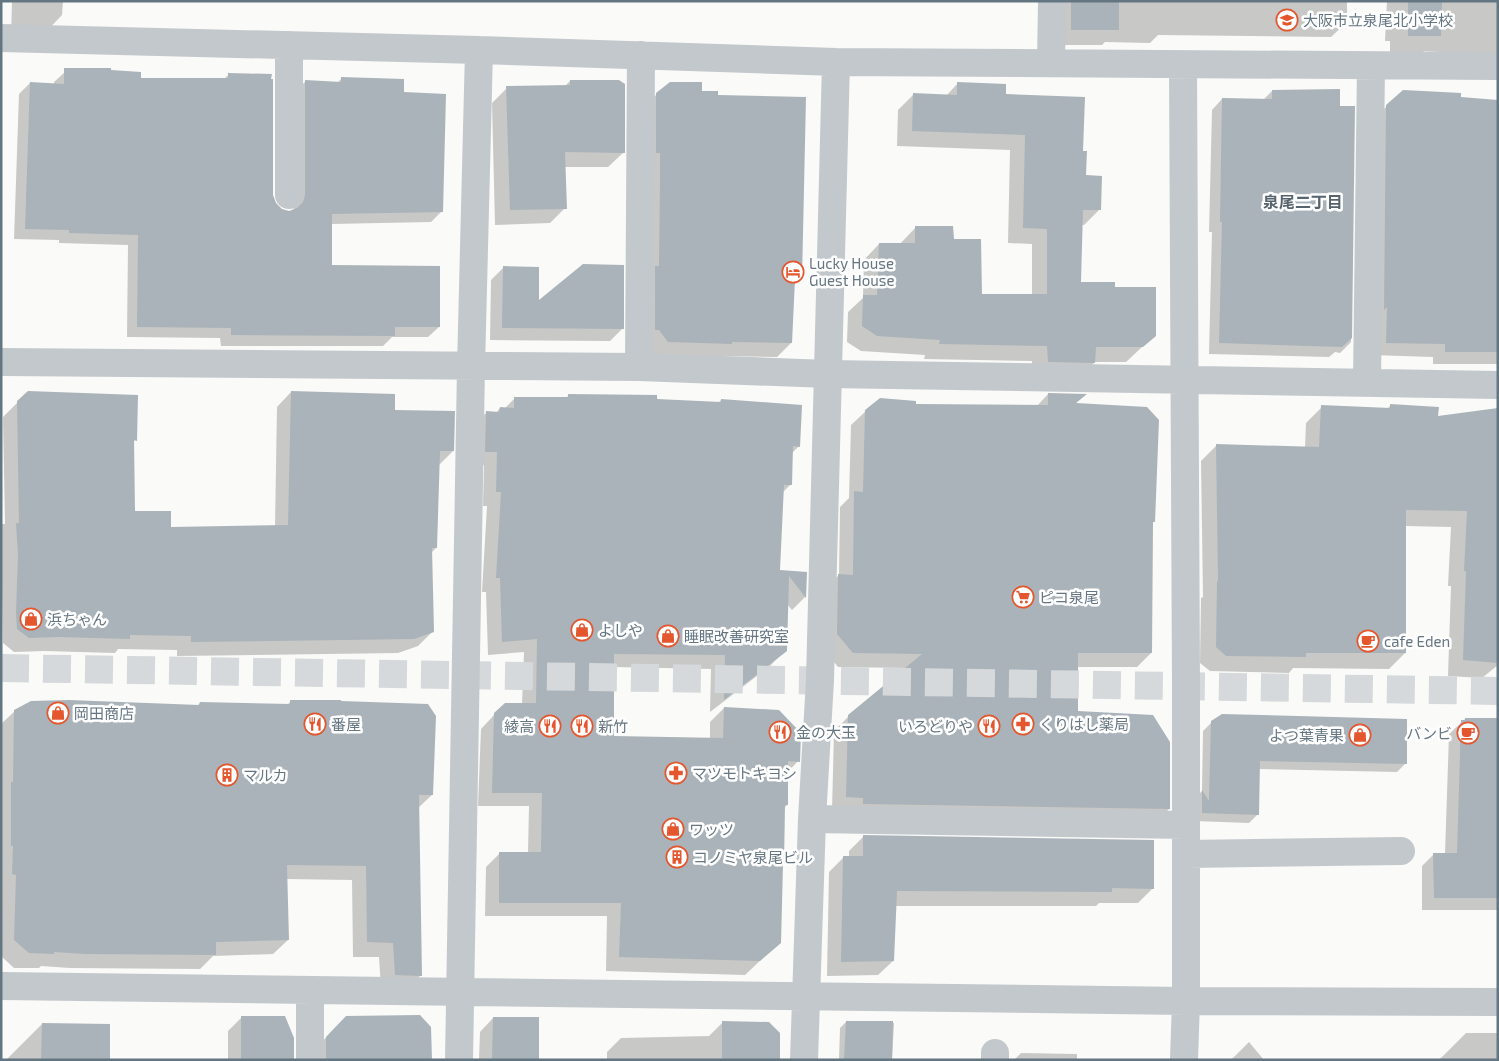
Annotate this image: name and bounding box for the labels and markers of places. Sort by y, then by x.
school or university icon: 大阪市立泉尾北小学校 [1275,8,1299,32]
place label: 大阪市立泉尾北小学校 [1303,11,1453,29]
place label: Lucky House Guest House [809,254,894,289]
hotel icon: Lucky House Guest House [781,260,805,284]
supermarket icon: ピコ泉尾 [1011,585,1035,609]
place label: ピコ泉尾 [1039,588,1099,606]
shop icon: 浜ちゃん [19,607,43,631]
place label: 浜ちゃん [47,610,107,628]
shop icon: よしや [570,618,594,642]
place label: よしや [598,621,643,639]
shop icon: 睡眠改善研究室 [656,624,680,648]
place label: 睡眠改善研究室 [684,627,789,645]
cafe icon: cafe Eden [1356,629,1380,653]
place label: cafe Eden [1384,632,1450,650]
shop icon: 岡田商店 [46,701,70,725]
place label: 岡田商店 [74,704,134,722]
restaurant icon: 番屋 [303,712,327,736]
pharmacy icon: くりはし薬局 [1011,712,1035,736]
restaurant icon: 綾高 [538,714,562,738]
restaurant icon: 新竹 [570,714,594,738]
restaurant icon: いろどりや [977,714,1001,738]
place label: 番屋 [331,715,361,733]
place label: くりはし薬局 [1039,715,1129,733]
place label: 綾高 [504,717,534,735]
place label: 新竹 [598,717,628,735]
place label: いろどりや [898,717,973,735]
restaurant icon: 金の大玉 [768,720,792,744]
cafe icon: バンビ [1456,721,1480,745]
place label: 金の大玉 [796,723,856,741]
shop icon: よつ葉青果 [1348,723,1372,747]
place label: バンビ [1406,724,1452,742]
place label: よつ葉青果 [1269,726,1344,744]
pharmacy icon: マツモトキヨシ [664,761,688,785]
building icon: マルカ [215,763,239,787]
place label: マツモトキヨシ [692,764,797,782]
place label: マルカ [243,766,288,784]
shop icon: ワッツ [661,817,685,841]
place label: ワッツ [689,820,734,838]
building icon: コノミヤ泉尾ビル [665,845,689,869]
place label: コノミヤ泉尾ビル [693,848,813,866]

